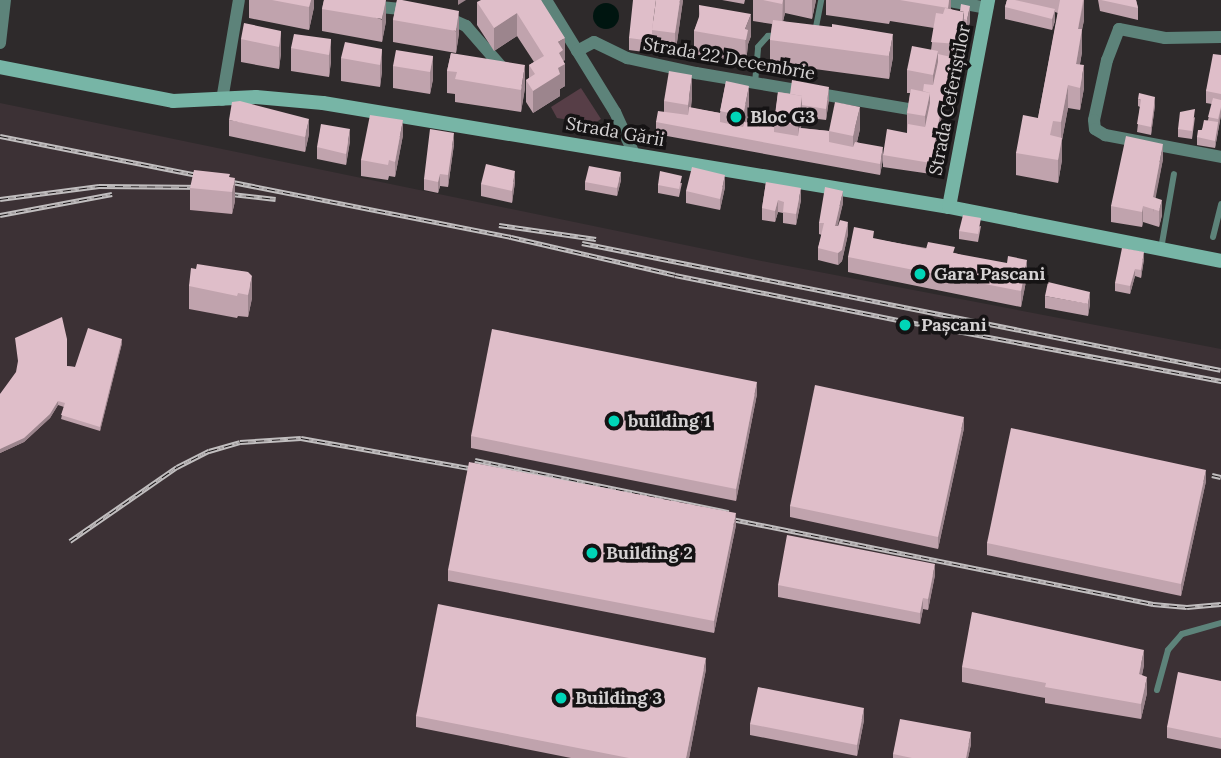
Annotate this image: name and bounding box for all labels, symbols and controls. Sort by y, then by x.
street label: Strada Ceferiștilor [925,23,975,177]
street label: Strada 22 Decembrie [641,33,817,85]
place label: Bloc G3 [750,106,815,128]
marker: Bloc G3 [728,109,744,125]
street label: Strada Gării [564,113,666,151]
place label: Gara Pascani [934,263,1045,285]
marker: Gara Pascani [912,266,928,282]
place label: Pașcani [921,314,987,336]
marker: Pașcani [895,315,915,335]
place label: building 1 [628,410,711,432]
marker: building 1 [606,413,622,429]
place label: Building 2 [606,542,693,564]
marker: Building 2 [584,545,600,561]
place label: Building 3 [575,687,662,709]
marker: Building 3 [553,690,569,706]

